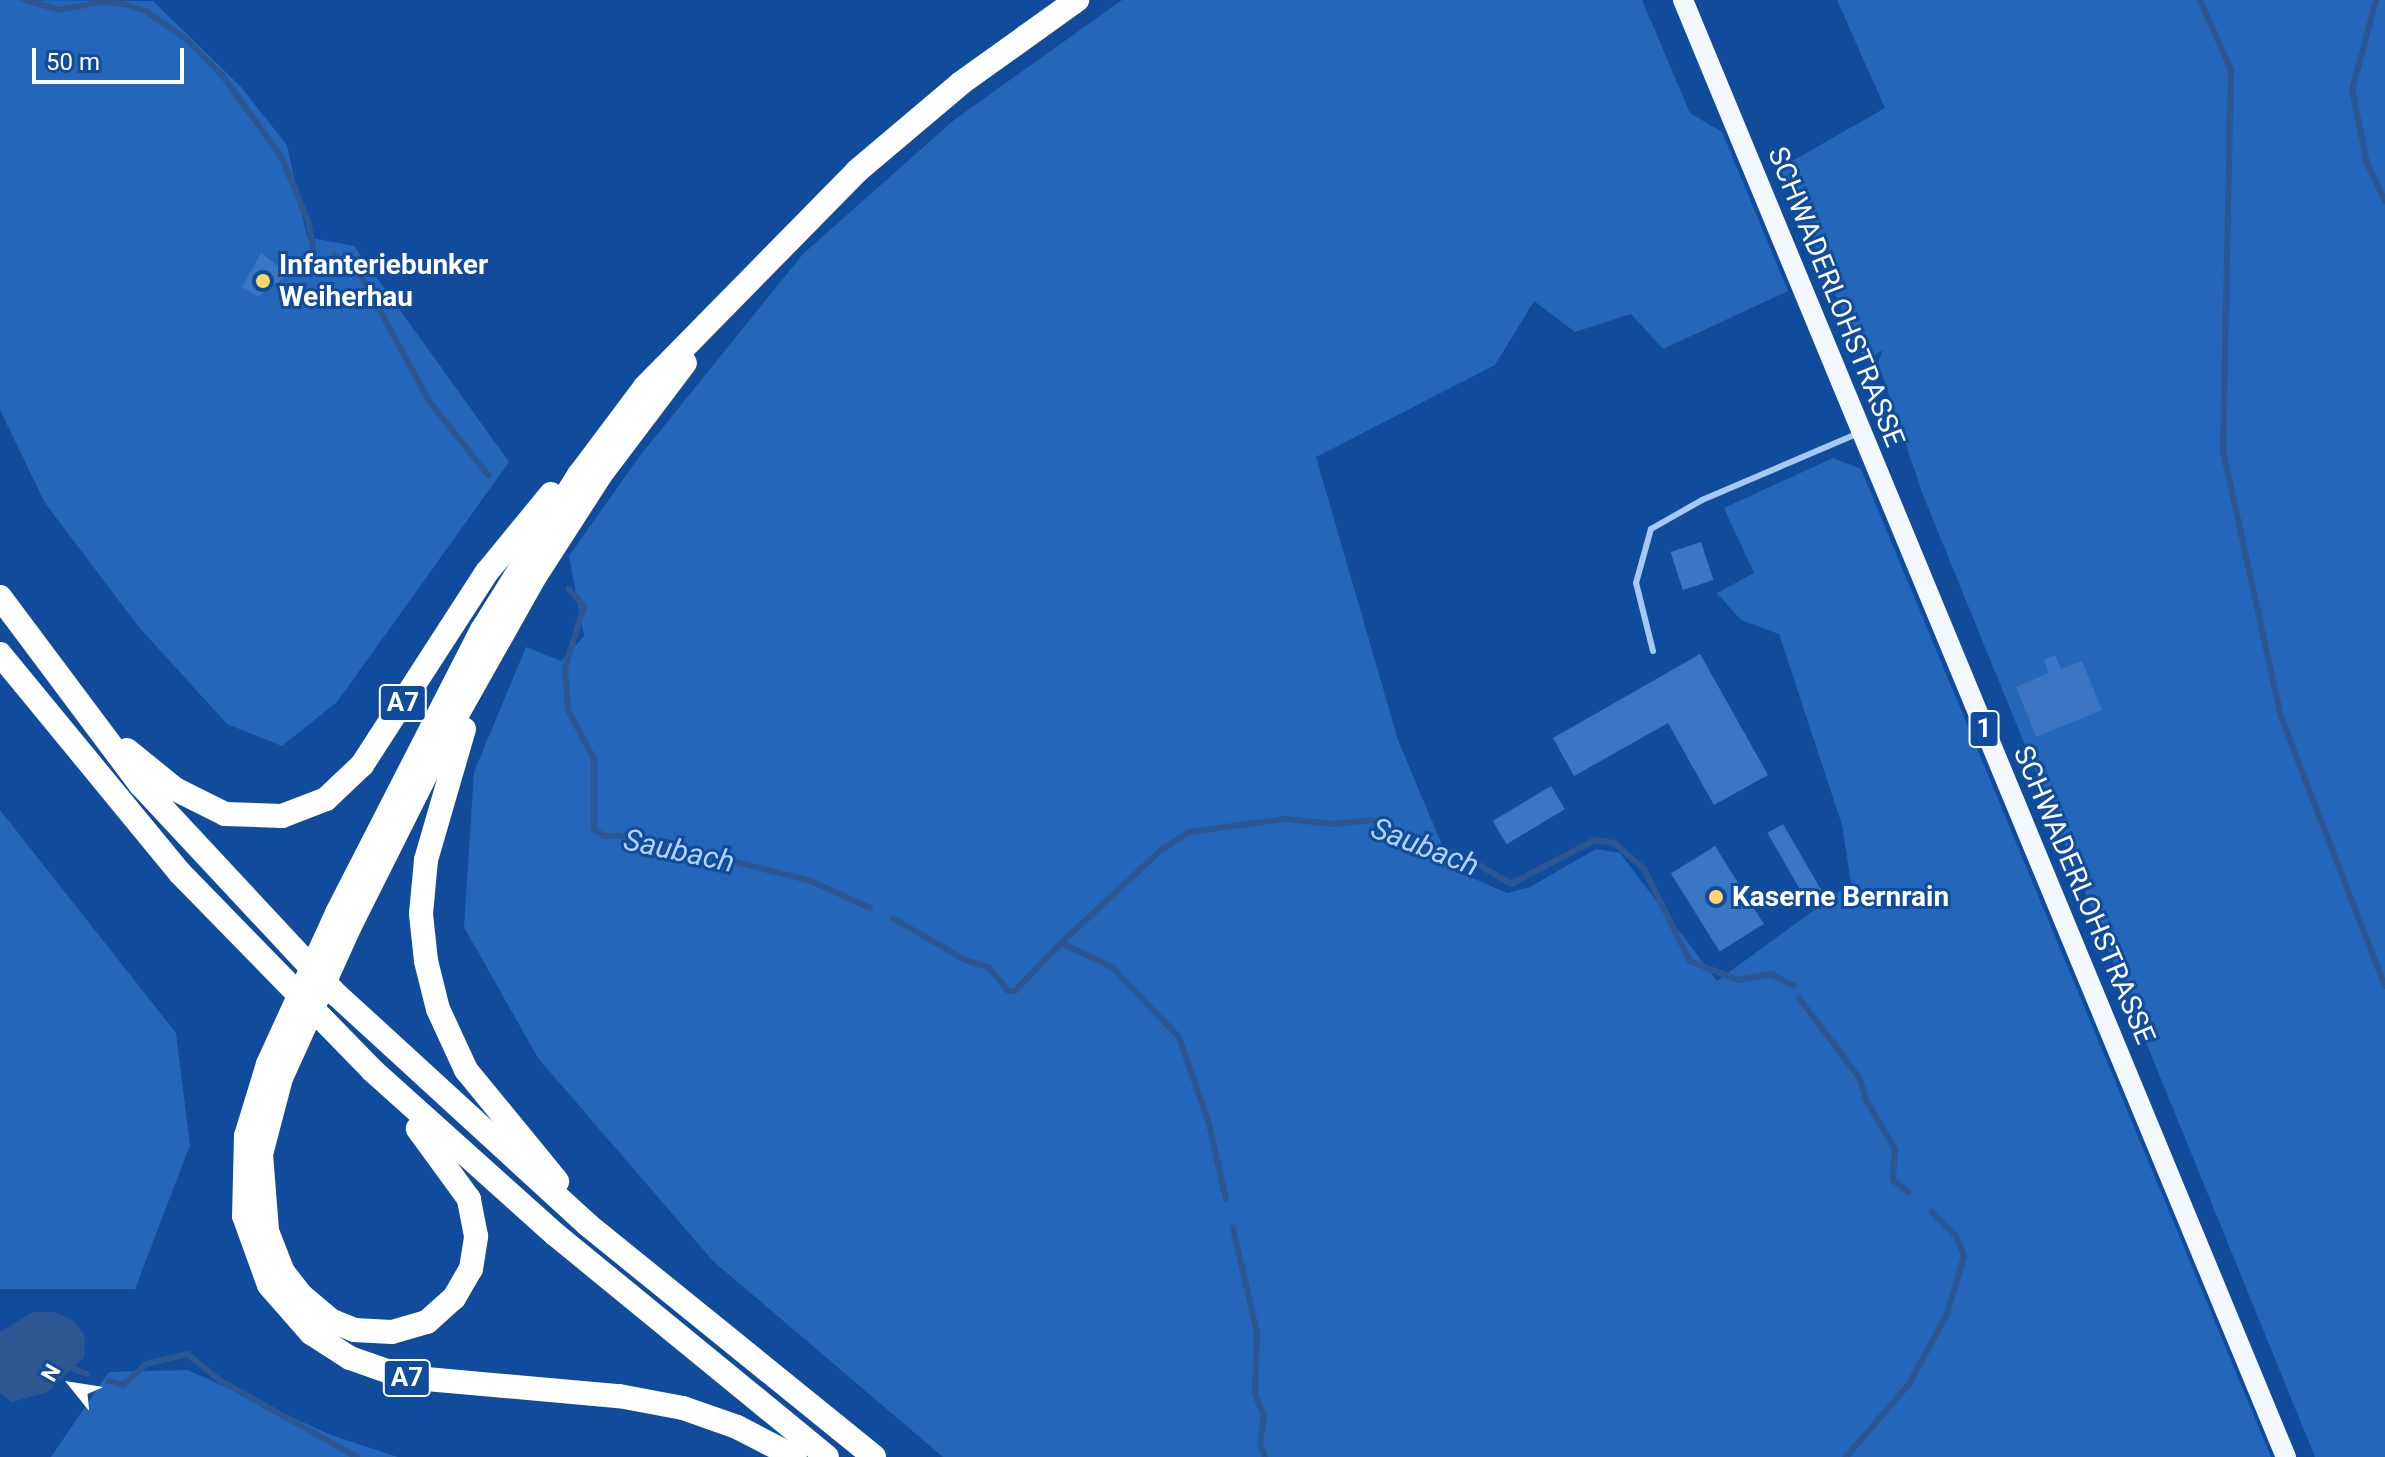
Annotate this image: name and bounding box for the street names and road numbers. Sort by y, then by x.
street label: SCHWADERLOHSTRASSE [1760,142,1912,452]
road number: A7 [377,681,429,725]
road number: 1 [1968,707,2000,751]
street label: SCHWADERLOHSTRASSE [2006,741,2162,1049]
road number: A7 [381,1356,433,1400]

